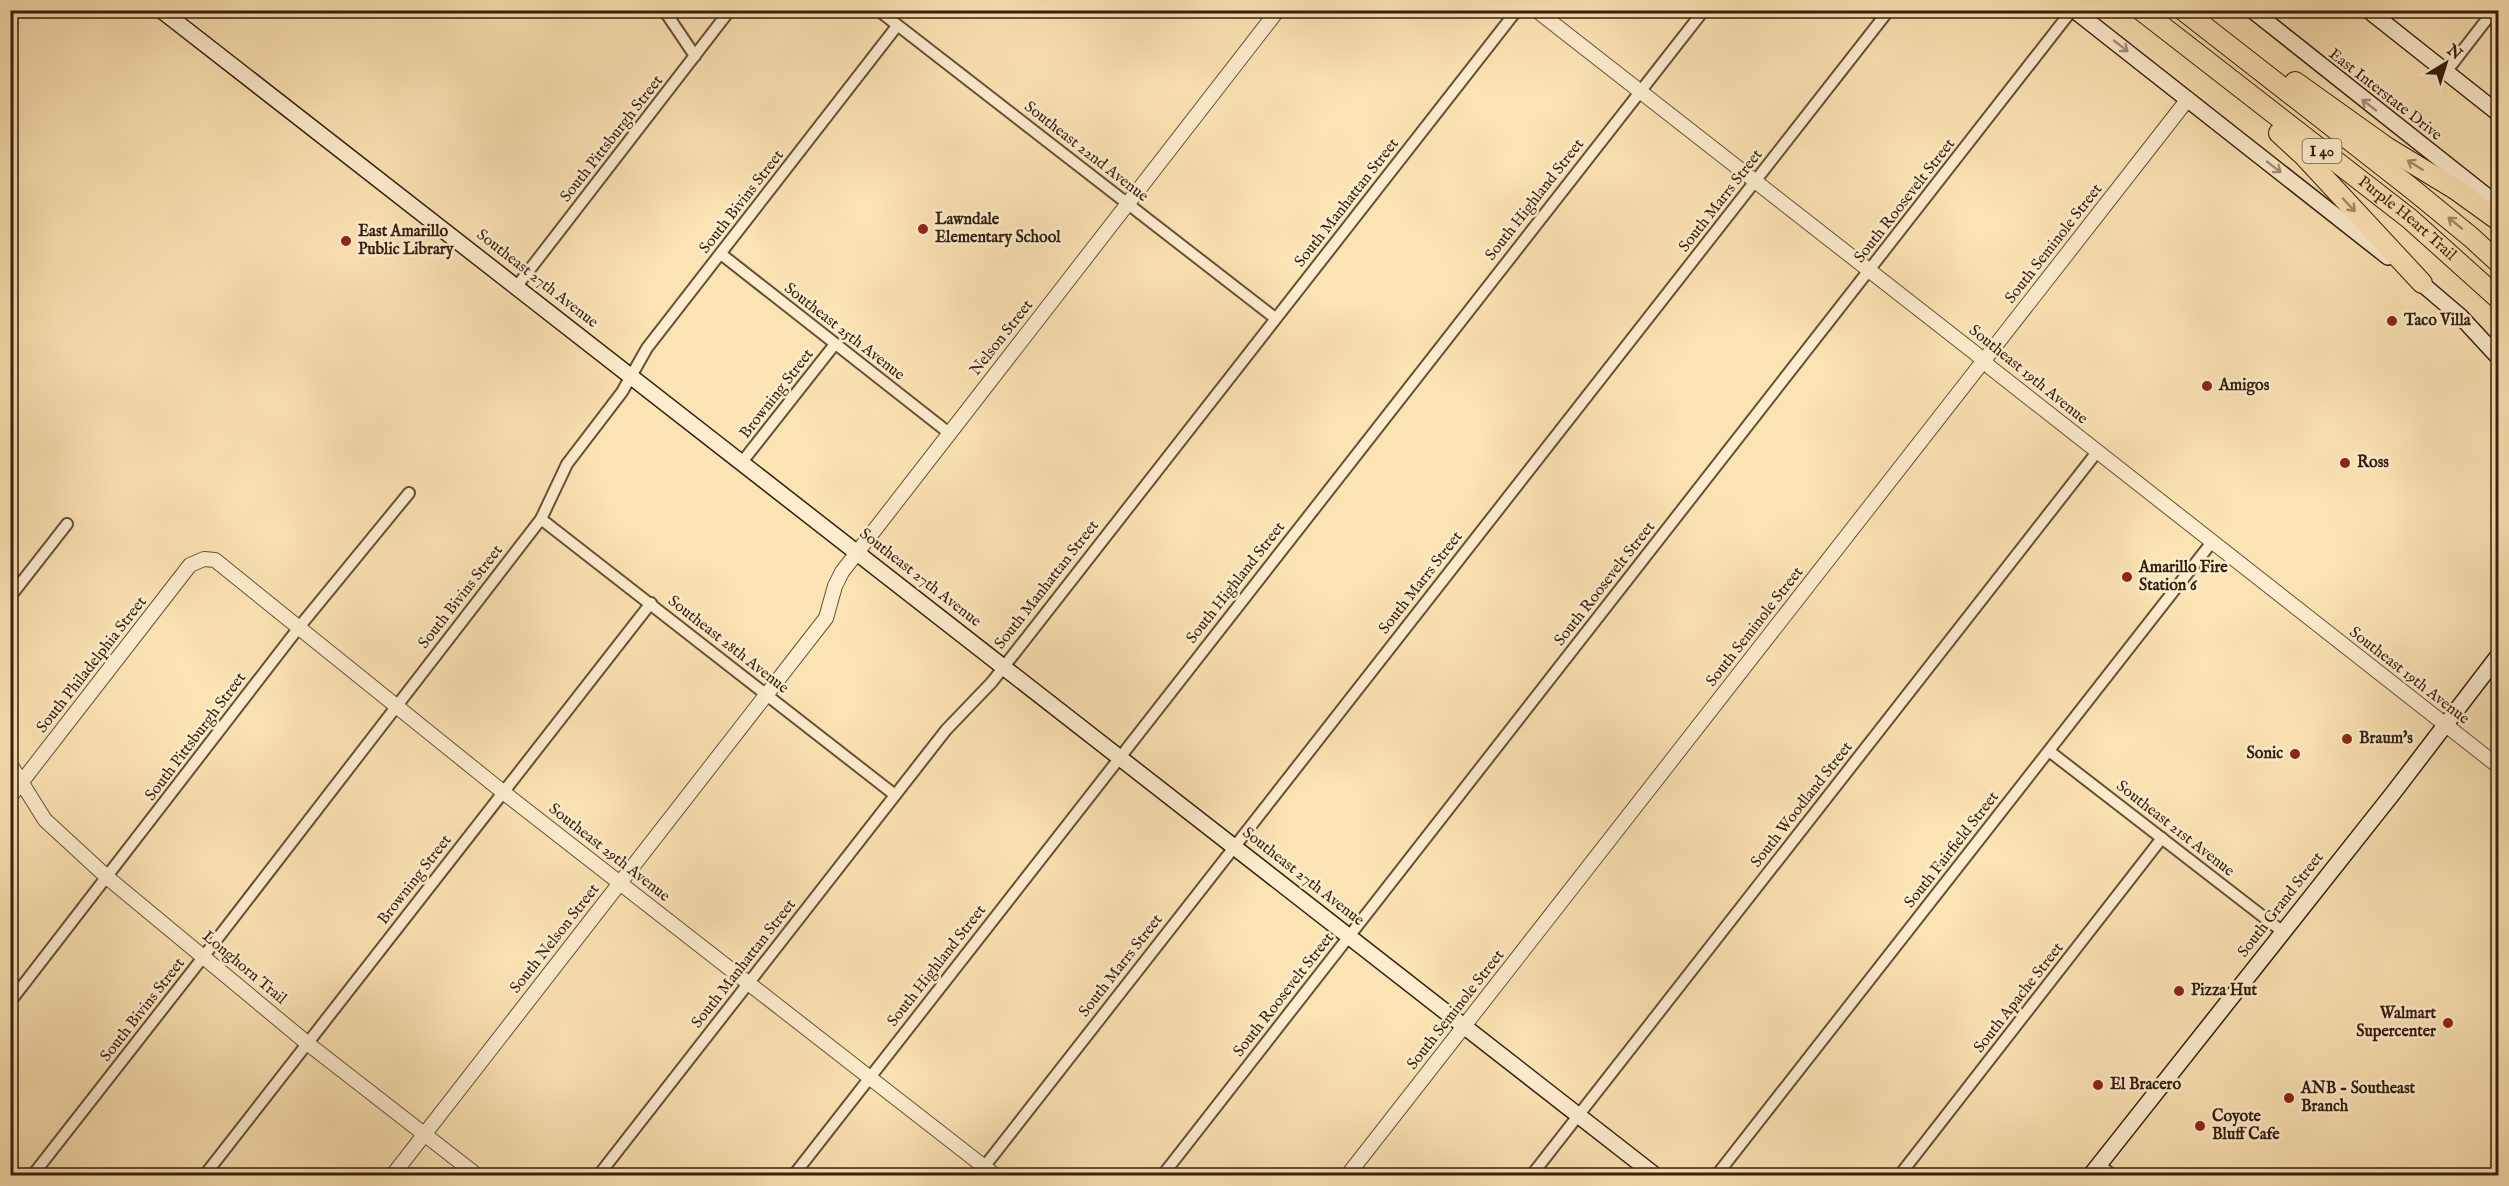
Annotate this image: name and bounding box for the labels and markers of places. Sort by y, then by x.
place label: Lawndale Elementary School [935,210,1061,248]
place label: East Amarillo Public Library [358,222,455,260]
marker: Lawndale Elementary School [916,222,930,236]
marker: East Amarillo Public Library [339,234,353,248]
place label: Taco Villa [2403,311,2472,331]
marker: Taco Villa [2385,314,2399,328]
place label: Amigos [2218,376,2270,396]
marker: Amigos [2200,379,2214,393]
place label: Ross [2357,453,2389,473]
marker: Ross [2338,456,2352,470]
place label: Amarillo Fire Station 6 [2138,558,2228,596]
marker: Amarillo Fire Station 6 [2120,570,2134,584]
place label: Braum's [2359,729,2413,749]
marker: Braum's [2340,732,2354,746]
place label: Sonic [2247,744,2283,764]
marker: Sonic [2288,747,2302,761]
place label: Pizza Hut [2191,981,2258,1001]
marker: Pizza Hut [2172,984,2186,998]
place label: Walmart Supercenter [2356,1004,2437,1042]
marker: Walmart Supercenter [2441,1016,2455,1030]
place label: El Bracero [2110,1075,2181,1095]
marker: El Bracero [2091,1078,2105,1092]
place label: ANB - Southeast Branch [2300,1079,2416,1117]
marker: ANB - Southeast Branch [2282,1091,2296,1105]
place label: Coyote Bluff Cafe [2212,1107,2280,1145]
marker: Coyote Bluff Cafe [2193,1119,2207,1133]

